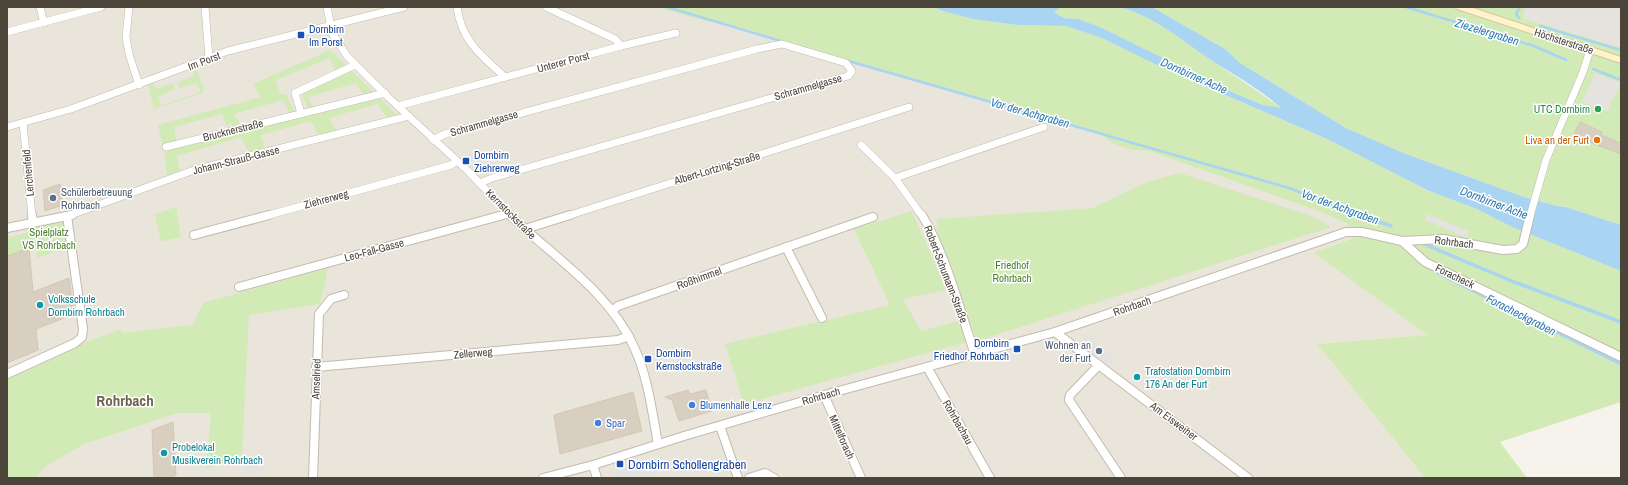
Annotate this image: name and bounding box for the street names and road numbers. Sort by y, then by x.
street label: Höchsterstraße [1533,25,1595,57]
street label: Im Porst [186,48,223,74]
street label: Unterer Porst [535,48,591,76]
street label: Schrammelgasse [773,71,843,103]
street label: Schrammelgasse [449,107,519,139]
street label: Brucknerstraße [201,116,265,144]
street label: Johann-Strauß-Gasse [191,142,281,178]
street label: Albert-Lortzing-Straße [671,148,762,188]
street label: Lerchenfeld [19,149,37,197]
street label: Ziehrerweg [302,186,350,212]
street label: Kernstockstraße [483,186,539,242]
street label: Robert-Schumann-Straße [921,223,971,325]
street label: Rohrbach [1434,233,1474,251]
street label: Leo-Fall-Gasse [343,235,405,265]
street label: Foracheck [1433,261,1477,292]
street label: Roßhimmel [675,263,723,293]
street label: Rohrbach [1111,293,1153,319]
street label: Zellerweg [453,344,493,362]
street label: Amselried [308,358,324,401]
street label: Rohrbach [800,384,842,408]
street label: Rohrbachau [940,397,976,447]
street label: Am Eisweiher [1147,398,1201,443]
street label: Mittelforach [826,413,858,461]

